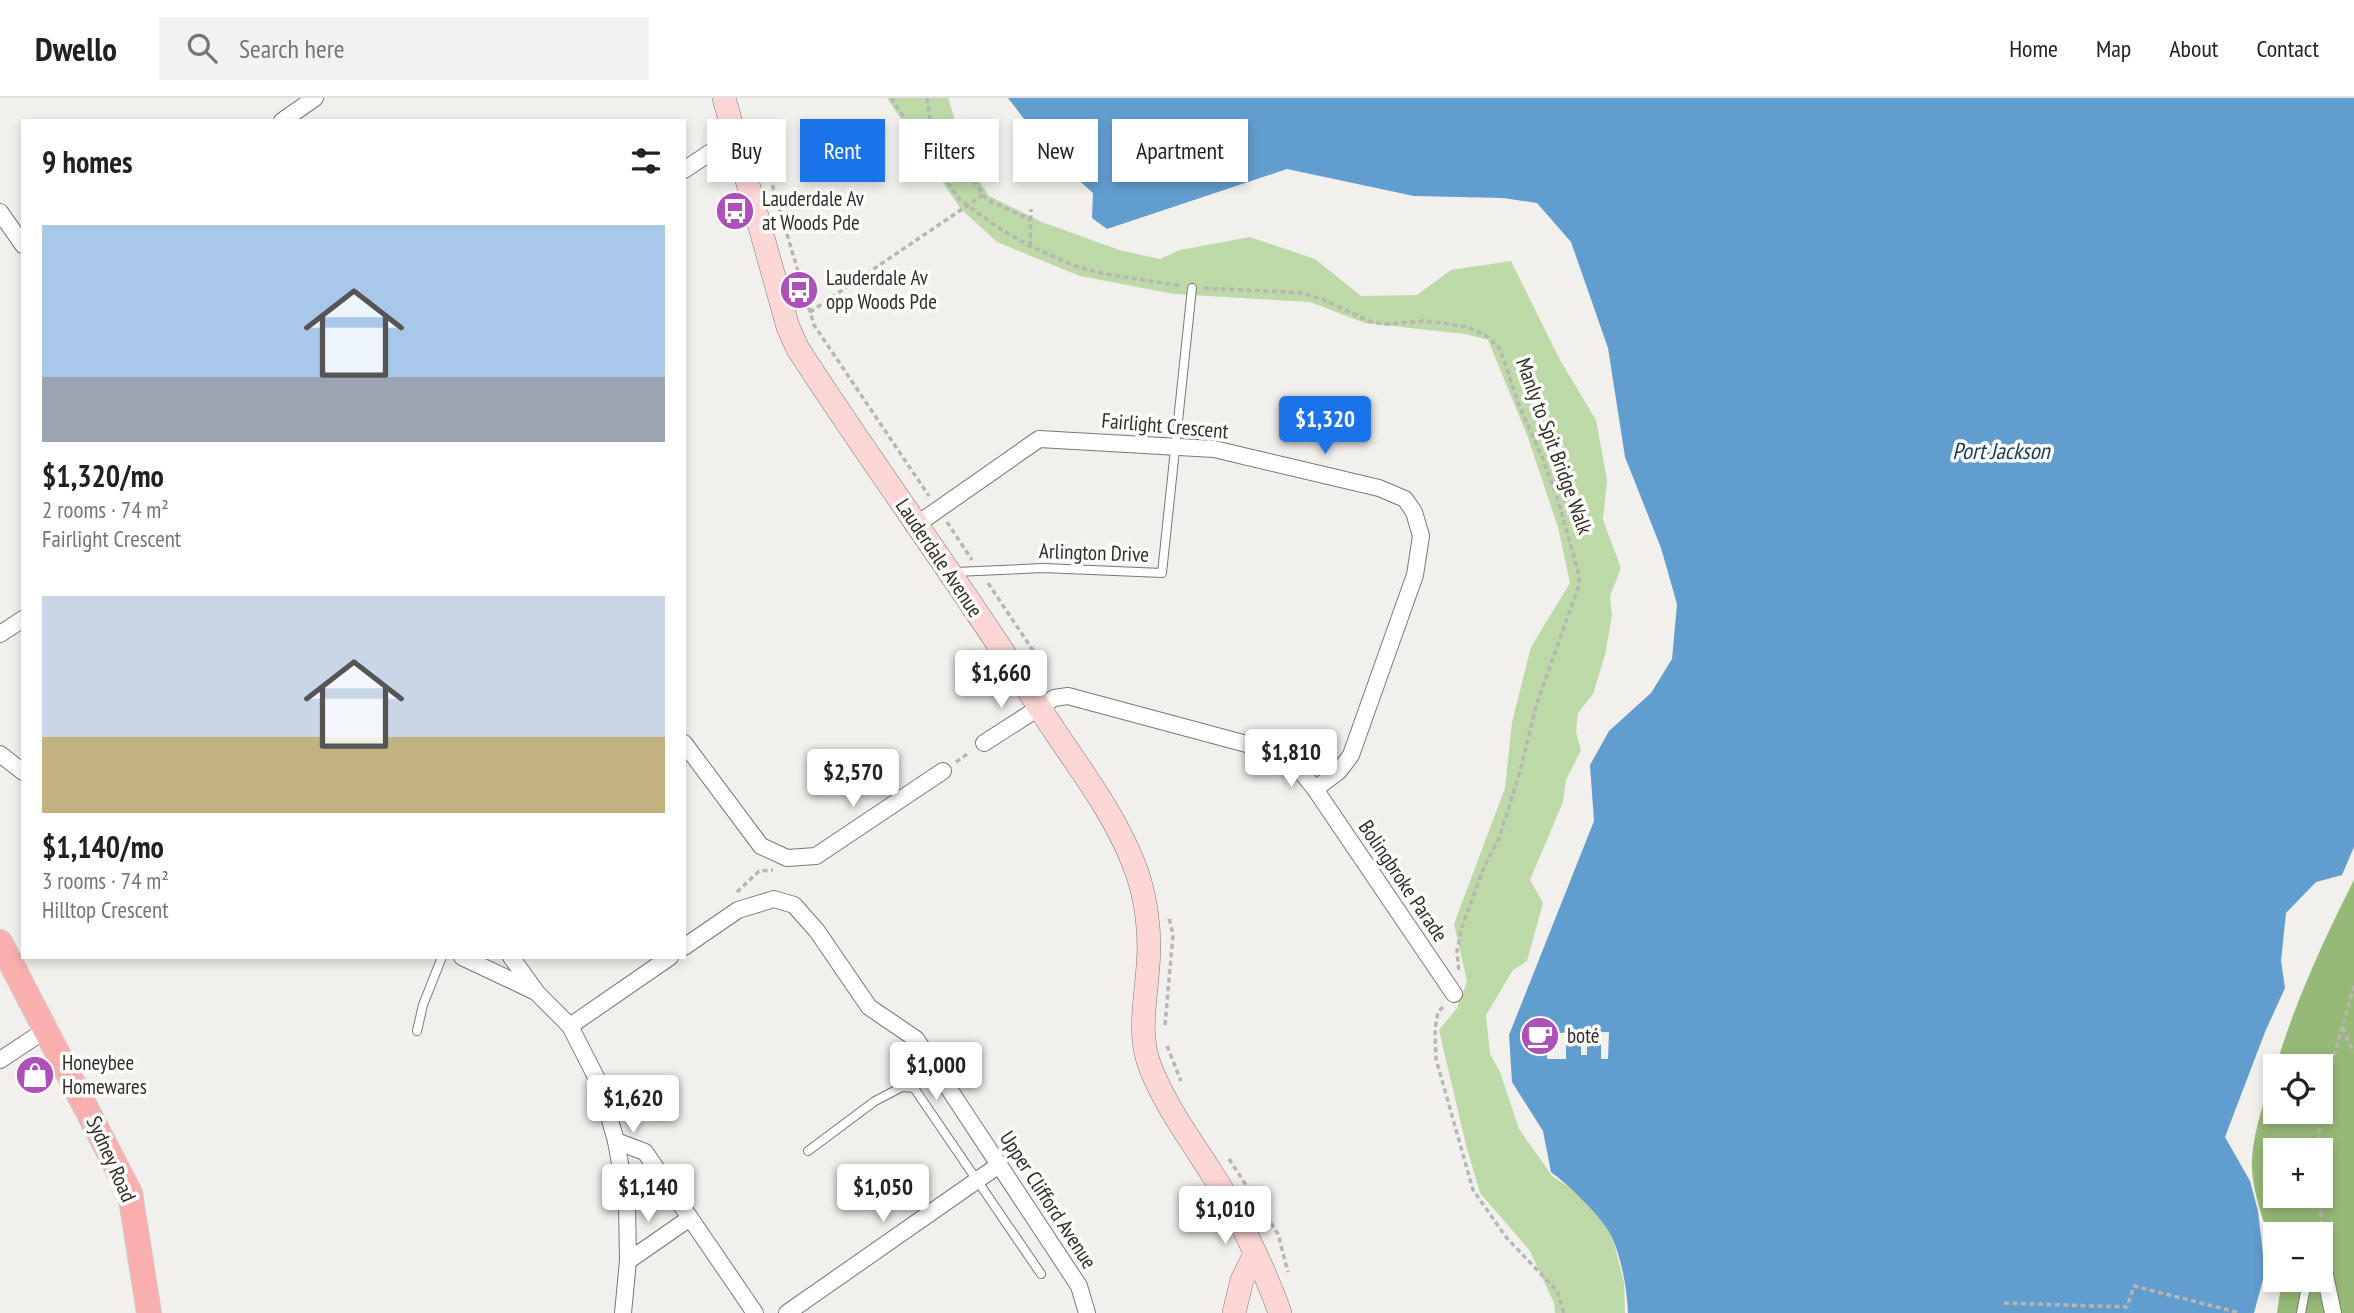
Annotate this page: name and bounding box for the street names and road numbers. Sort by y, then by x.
street label: Manly to Spit Bridge Walk [1510,354,1599,538]
street label: Fairlight Crescent [1101,407,1230,445]
street label: Lauderdale Avenue [890,493,989,622]
street label: Arlington Drive [1039,537,1149,568]
street label: Bolingbroke Parade [1353,815,1454,947]
street label: Sydney Road [81,1112,142,1206]
street label: Upper Clifford Avenue [994,1126,1103,1274]

